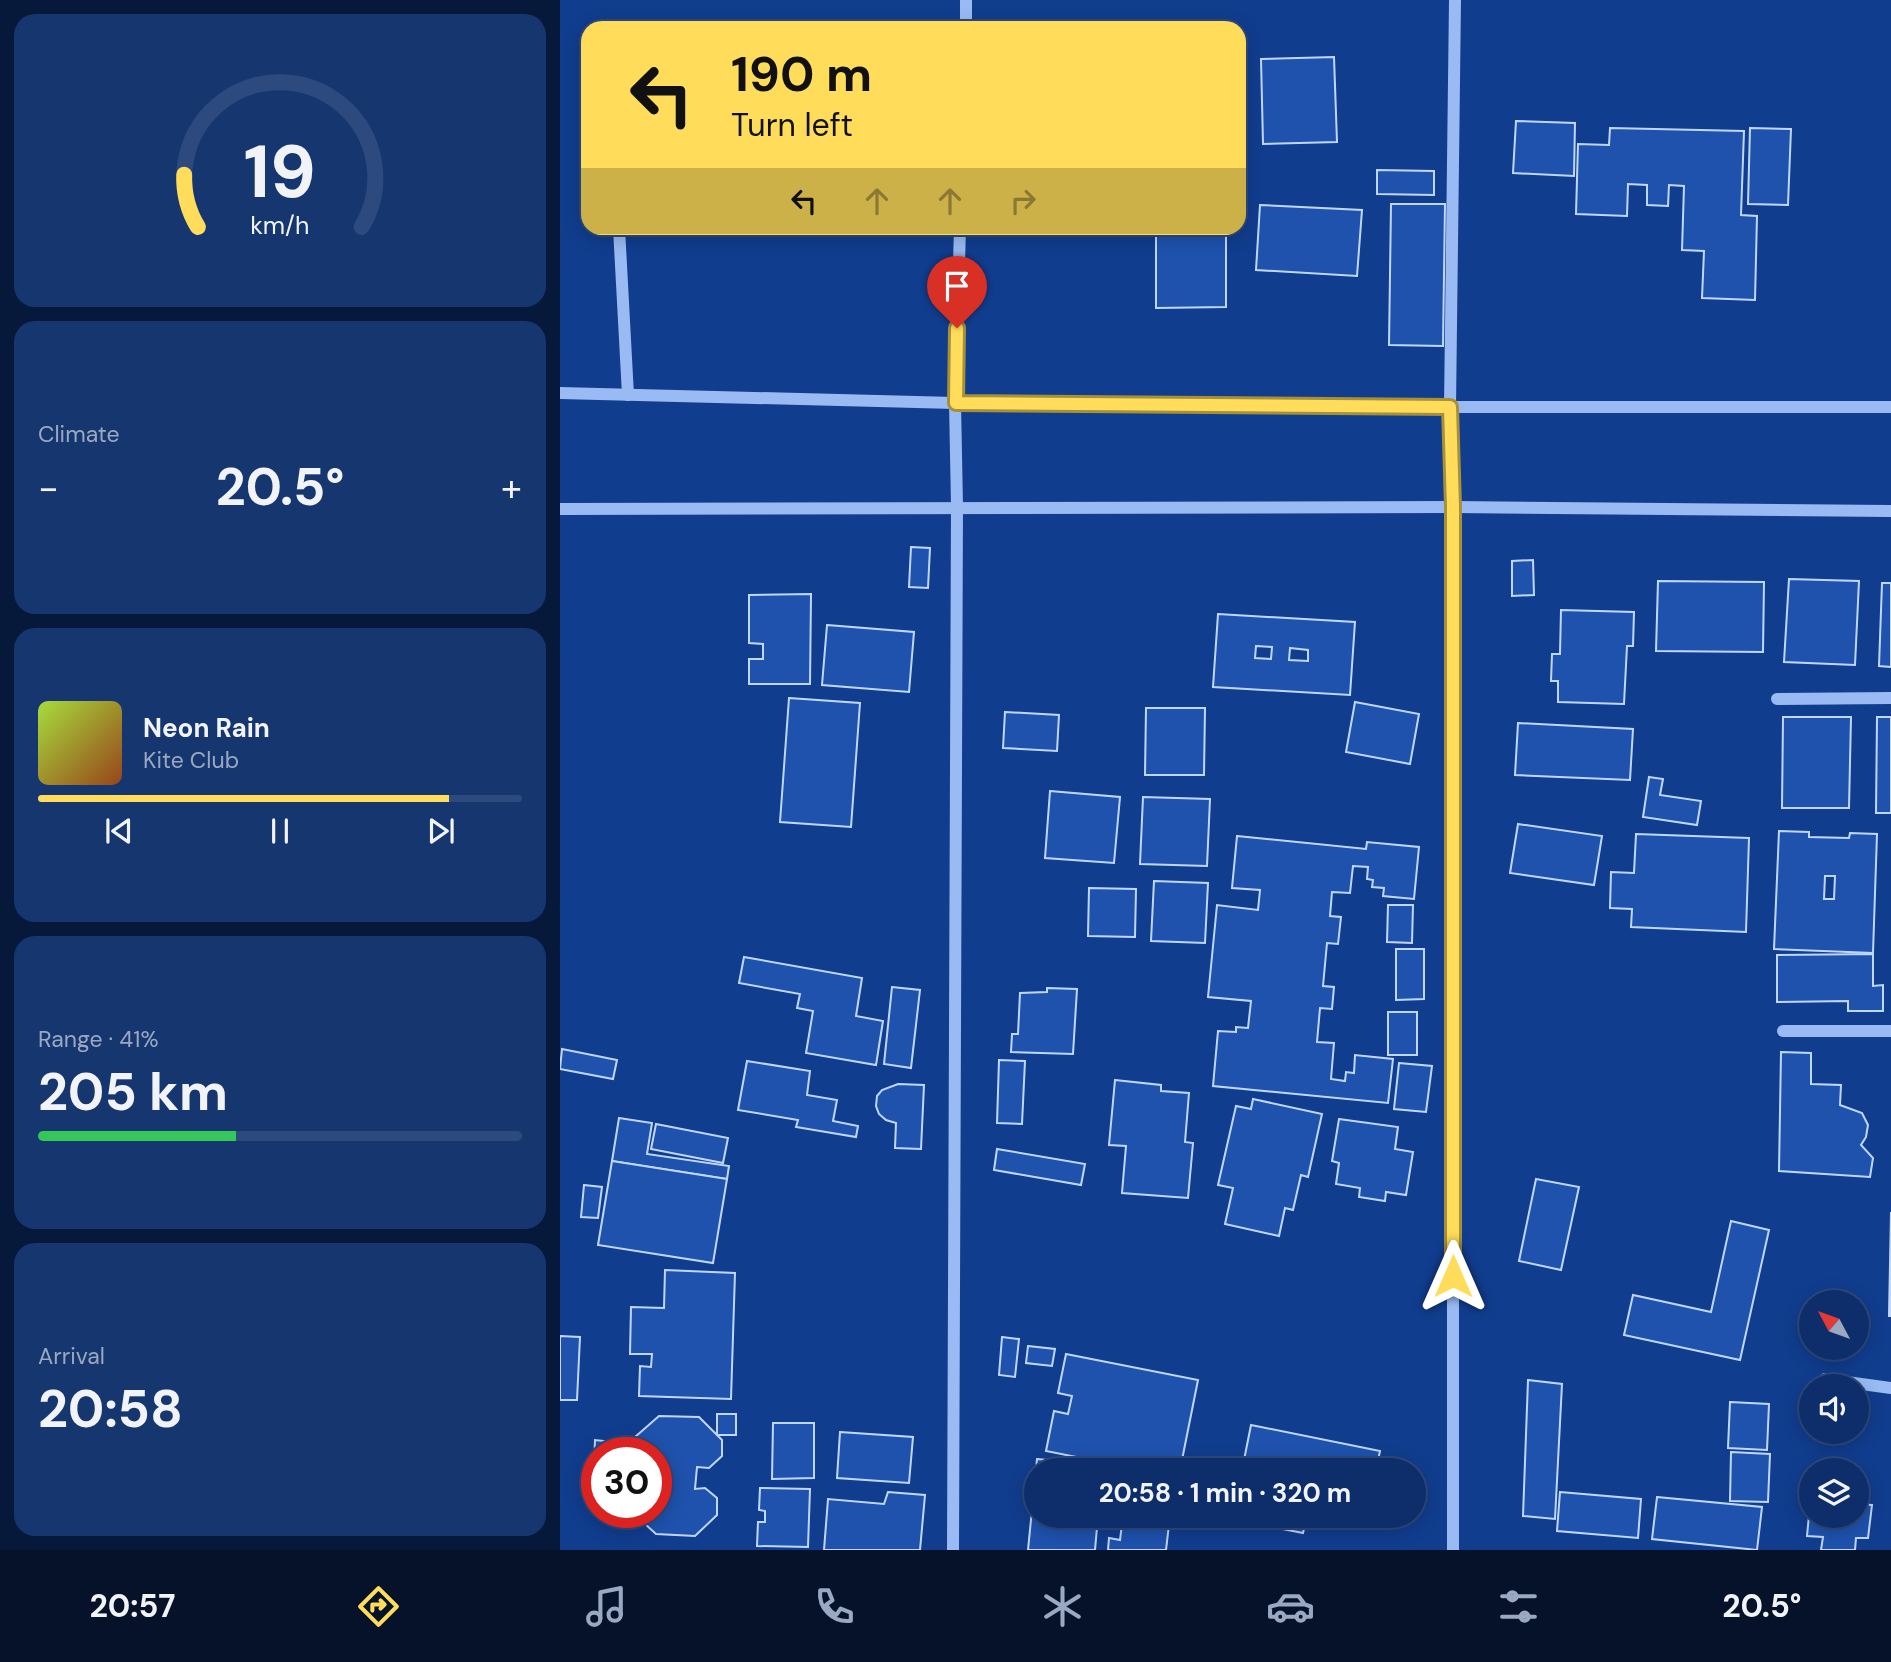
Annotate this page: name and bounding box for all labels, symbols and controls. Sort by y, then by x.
text: 190 m [731,42,872,106]
icon: left [616,49,707,140]
text: Turn left [731,104,853,146]
text: 19 [244,125,316,220]
icon: left [785,182,823,220]
icon: ahead [858,182,896,220]
icon: ahead [931,182,969,220]
icon: right [1004,182,1042,220]
text: km/h [250,208,310,241]
pin [927,256,987,328]
icon: arrive [938,267,976,305]
text: Climate [38,419,120,449]
text: 20.5° [216,453,344,521]
text: − [38,463,59,513]
text: + [501,463,522,513]
text: Neon Rain [143,711,270,745]
text: Kite Club [143,745,239,775]
icon: previous [100,812,138,850]
icon: pause [261,812,299,850]
icon: next [422,812,460,850]
text: Range · 41% [38,1024,159,1054]
text: 205 km [38,1058,228,1126]
position arrow [1416,1239,1490,1313]
north arrow [1799,1290,1869,1360]
map controls [1799,1290,1869,1528]
text: Arrival [38,1341,105,1371]
button: sound [1799,1374,1869,1444]
text: 20:58 [38,1375,183,1443]
speed limit sign: 30 [581,1437,672,1528]
button: layers [1799,1458,1869,1528]
text: 20:58 · 1 min · 320 m [1099,1476,1351,1510]
icon: directions [354,1582,403,1631]
icon: music [582,1582,631,1631]
icon: phone [810,1582,859,1631]
icon: climate [1038,1582,1087,1631]
icon: car [1266,1582,1315,1631]
icon: filters [1494,1582,1543,1631]
text: 20:57 [89,1585,175,1627]
text: 20.5° [1722,1585,1801,1627]

